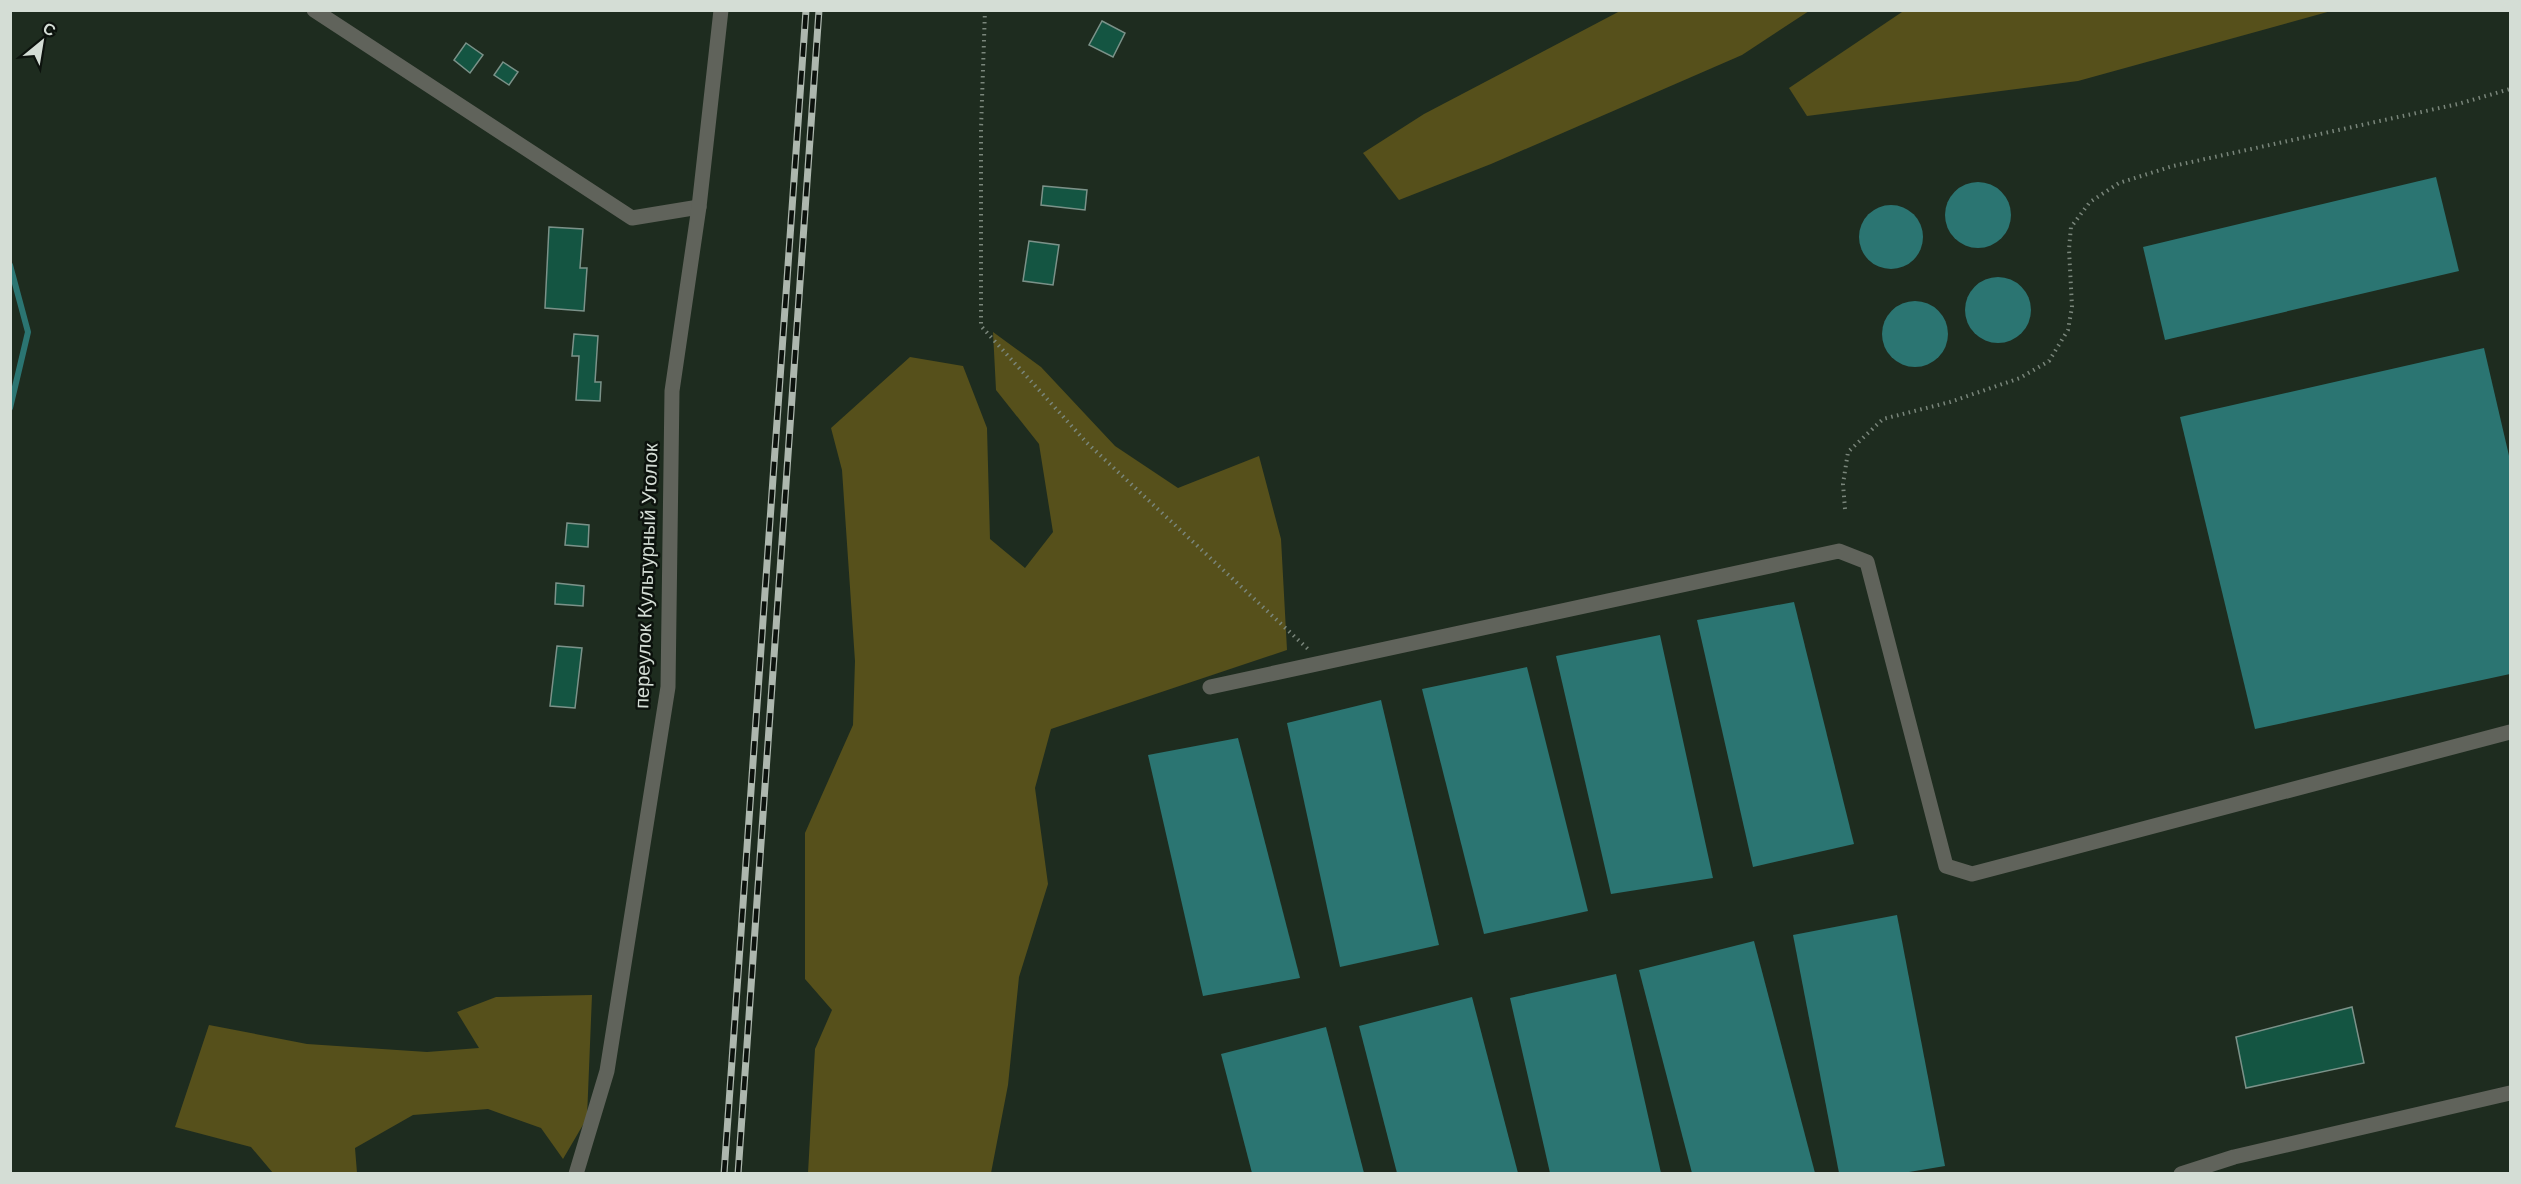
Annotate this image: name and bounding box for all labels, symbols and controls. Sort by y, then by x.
north arrow [12,12,72,72]
text: С [39,17,60,42]
street label: переулок Культурный Уголок [628,443,664,709]

